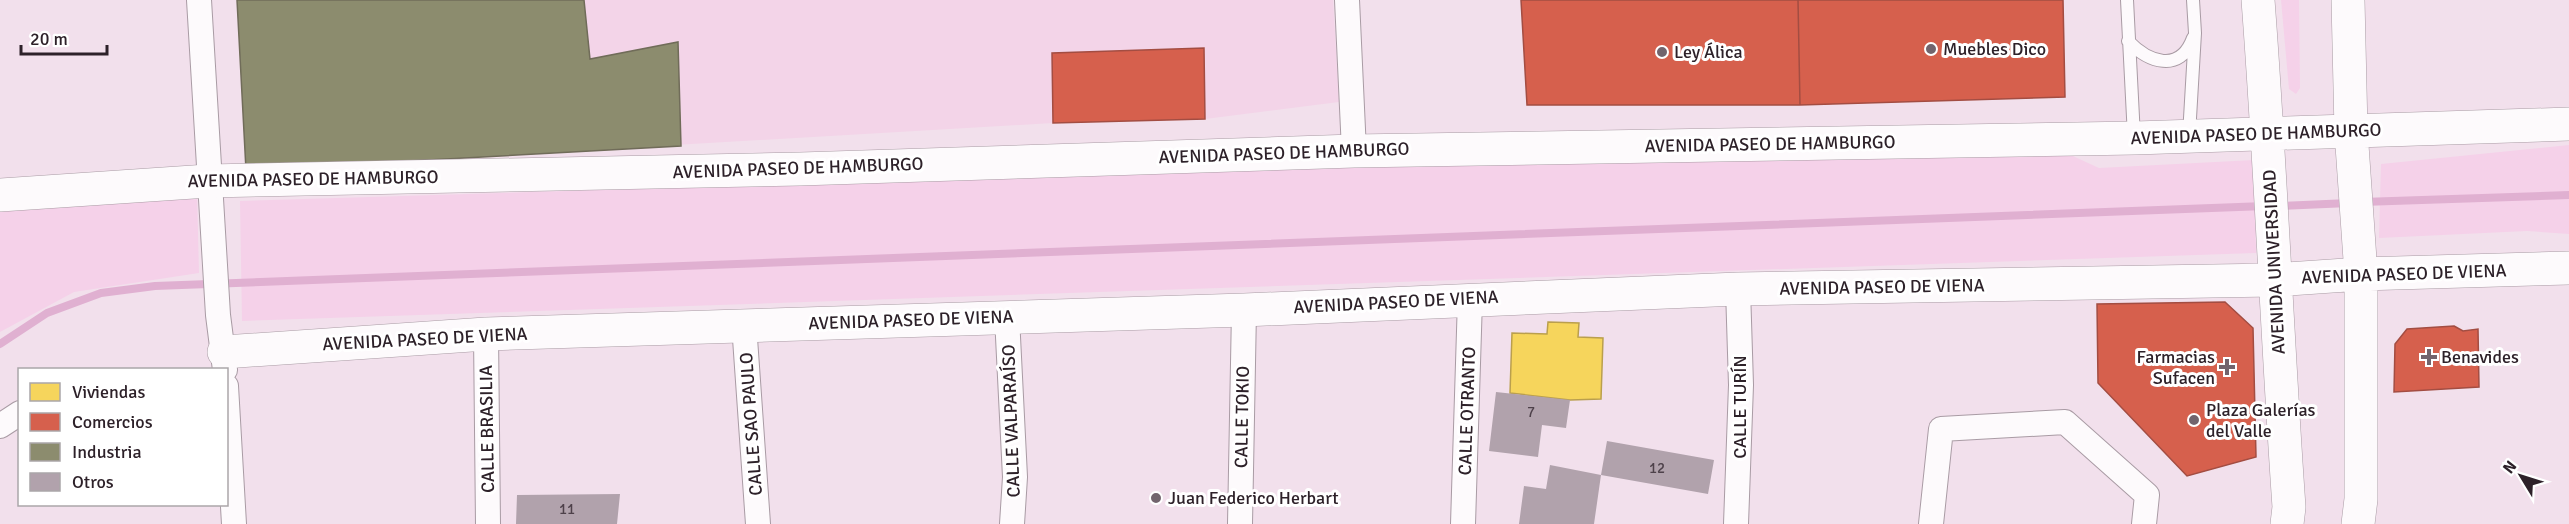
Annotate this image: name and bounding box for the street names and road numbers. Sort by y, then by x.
street label: AVENIDA PASEO DE HAMBURGO [2130,119,2382,149]
street label: AVENIDA PASEO DE HAMBURGO [1644,131,1896,157]
street label: AVENIDA PASEO DE HAMBURGO [1158,138,1410,168]
street label: AVENIDA PASEO DE HAMBURGO [672,153,924,183]
street label: AVENIDA PASEO DE HAMBURGO [187,166,439,192]
street label: AVENIDA UNIVERSIDAD [2258,169,2290,355]
street label: AVENIDA PASEO DE VIENA [2301,259,2507,289]
street label: AVENIDA PASEO DE VIENA [1779,274,1985,300]
street label: AVENIDA PASEO DE VIENA [1293,286,1499,318]
street label: AVENIDA PASEO DE VIENA [808,305,1014,335]
street label: AVENIDA PASEO DE VIENA [322,323,528,355]
street label: CALLE VALPARAÍSO [997,344,1025,498]
street label: CALLE OTRANTO [1454,346,1480,476]
street label: CALLE SAO PAULO [735,352,767,496]
street label: CALLE TURÍN [1729,355,1751,459]
street label: CALLE BRASILIA [475,365,499,493]
street label: CALLE TOKIO [1230,366,1254,468]

